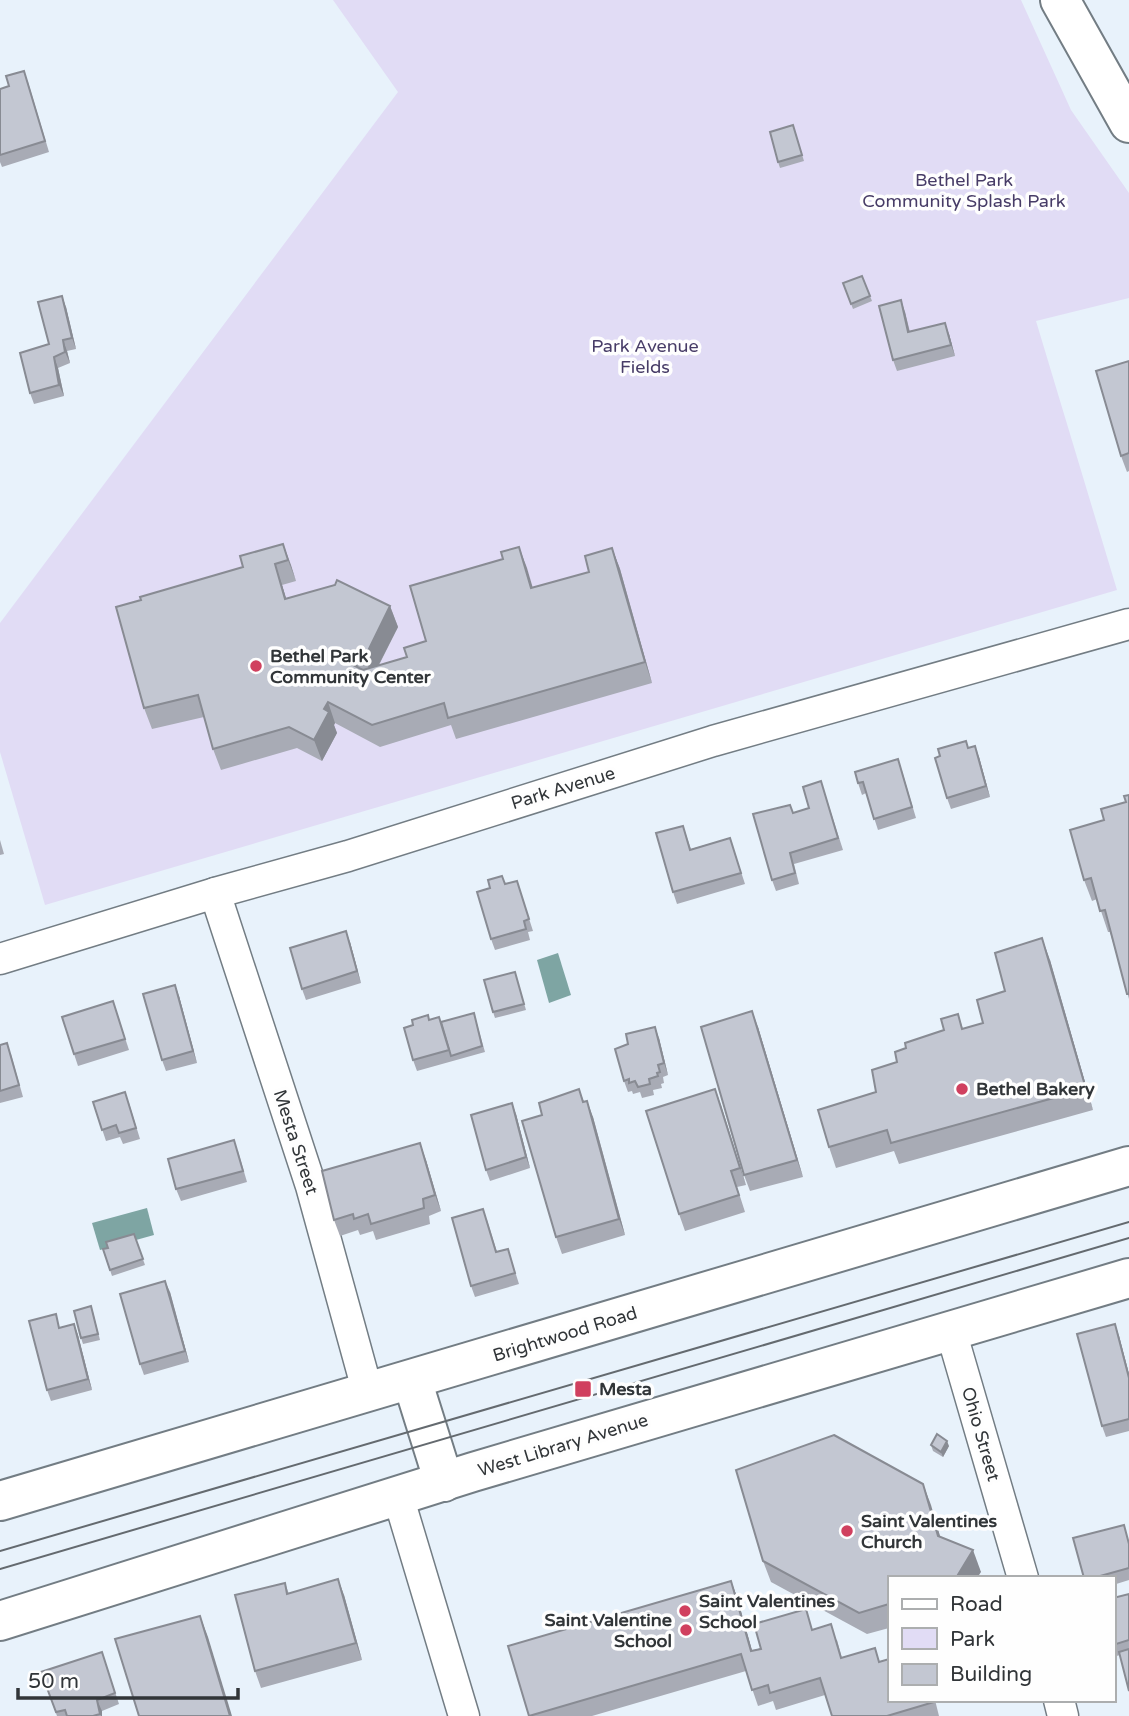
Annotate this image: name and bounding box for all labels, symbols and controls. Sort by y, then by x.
park label: Bethel Park Community Splash Park [862,169,1066,212]
park label: Park Avenue Fields [591,335,699,378]
place label: Bethel Park Community Center [270,645,432,688]
marker: Bethel Park Community Center [248,658,264,674]
street label: Park Avenue [508,762,618,814]
place label: Bethel Bakery [976,1078,1095,1100]
marker: Bethel Bakery [954,1081,970,1097]
street label: Mesta Street [269,1087,323,1197]
street label: Brightwood Road [490,1302,640,1366]
place label: Mesta [599,1378,652,1400]
marker: Mesta [573,1379,593,1399]
street label: Ohio Street [957,1384,1005,1484]
street label: West Library Avenue [475,1409,651,1481]
place label: Saint Valentines Church [861,1510,998,1553]
marker: Saint Valentines Church [839,1523,855,1539]
legend [888,1576,1115,1702]
place label: Saint Valentines School [699,1590,836,1633]
text: Road [950,1592,1003,1617]
marker: Saint Valentines School [677,1603,693,1619]
place label: Saint Valentine School [544,1609,672,1652]
marker: Saint Valentine School [678,1622,694,1638]
text: Park [950,1627,995,1652]
scale bar [18,1656,238,1700]
text: Building [950,1662,1032,1687]
text: 50 m [28,1669,79,1694]

